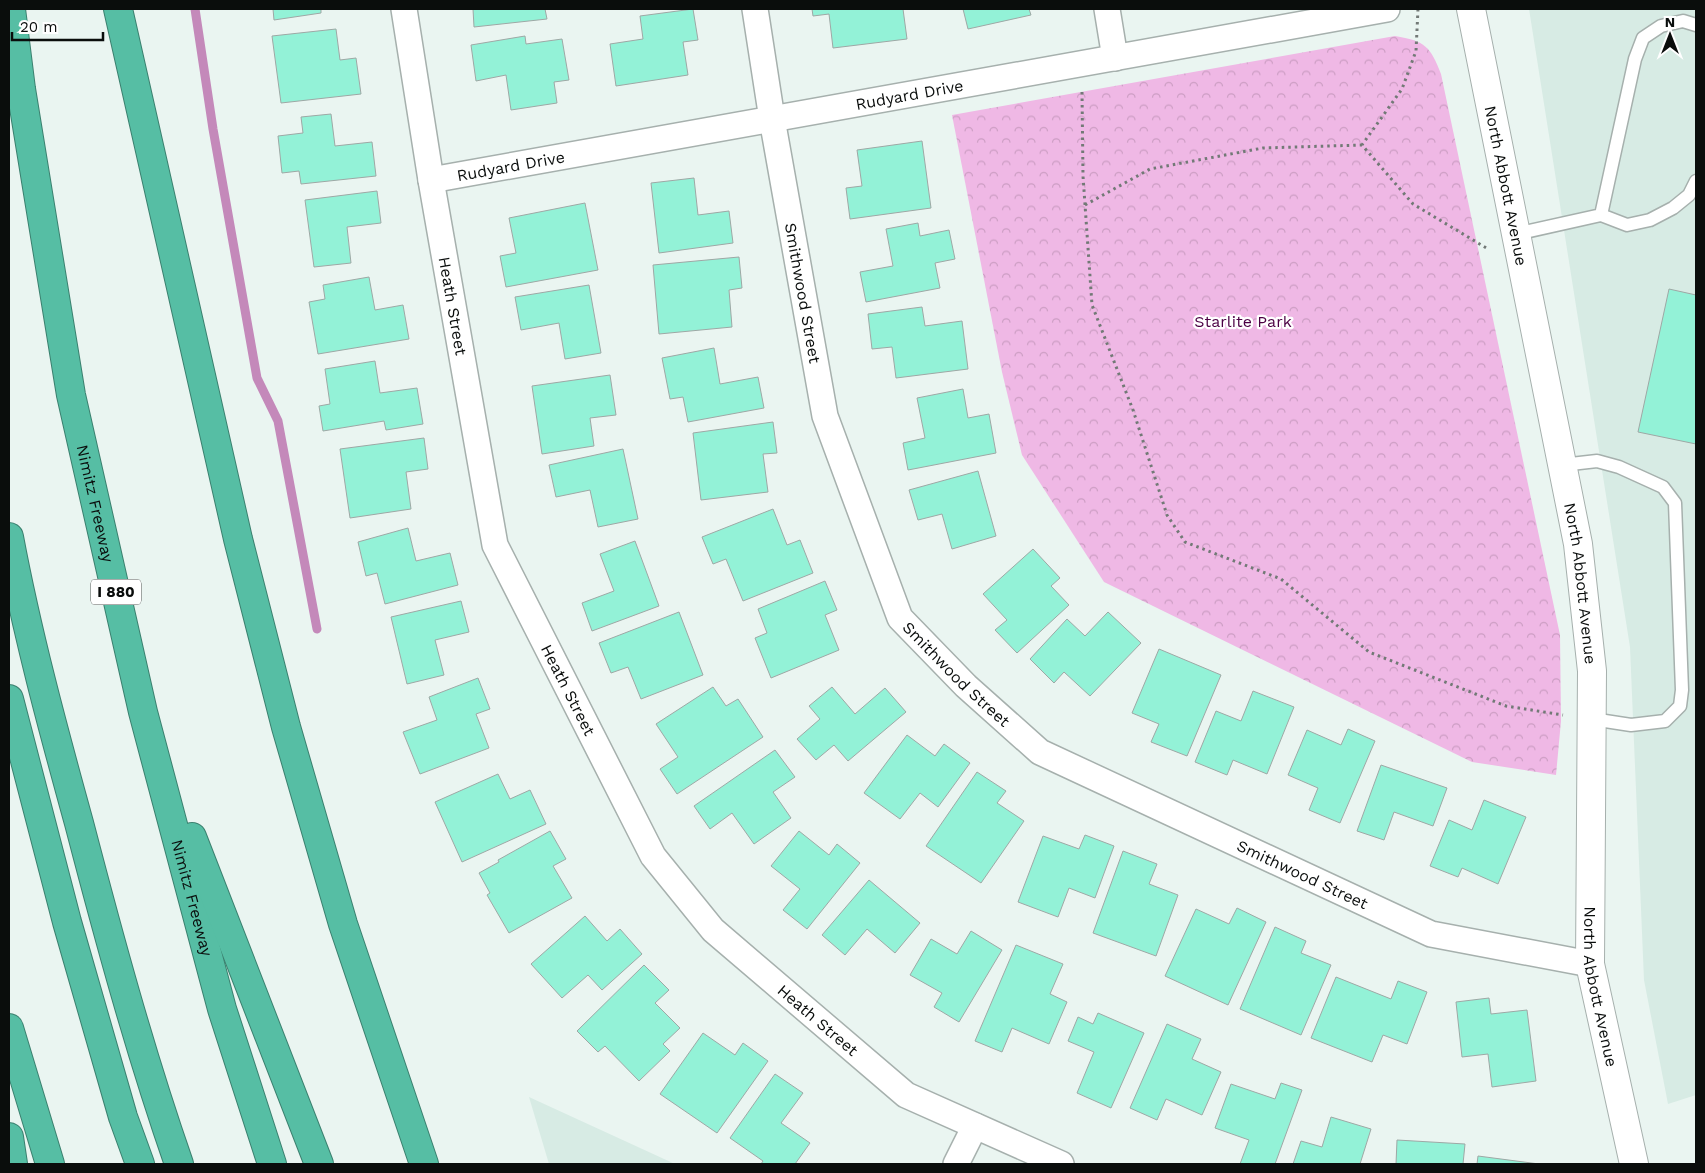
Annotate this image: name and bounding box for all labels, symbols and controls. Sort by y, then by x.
scale bar [12,10,104,42]
north arrow [1645,10,1695,60]
text: N [1665,14,1675,30]
text: 20 m [20,18,58,36]
street label: Rudyard Drive [854,76,965,114]
street label: North Abbott Avenue [1481,104,1531,267]
street label: Rudyard Drive [455,147,566,185]
street label: Smithwood Street [781,221,824,365]
street label: Heath Street [435,255,471,357]
park label: Starlite Park [1194,312,1292,331]
street label: Nimitz Freeway [73,443,118,565]
street label: North Abbott Avenue [1560,501,1600,665]
road number: I 880 [91,580,141,604]
street label: Smithwood Street [899,618,1014,731]
street label: Heath Street [537,641,599,739]
street label: Smithwood Street [1234,836,1371,913]
street label: Nimitz Freeway [167,837,217,959]
street label: North Abbott Avenue [1580,906,1621,1069]
street label: Heath Street [774,981,862,1060]

